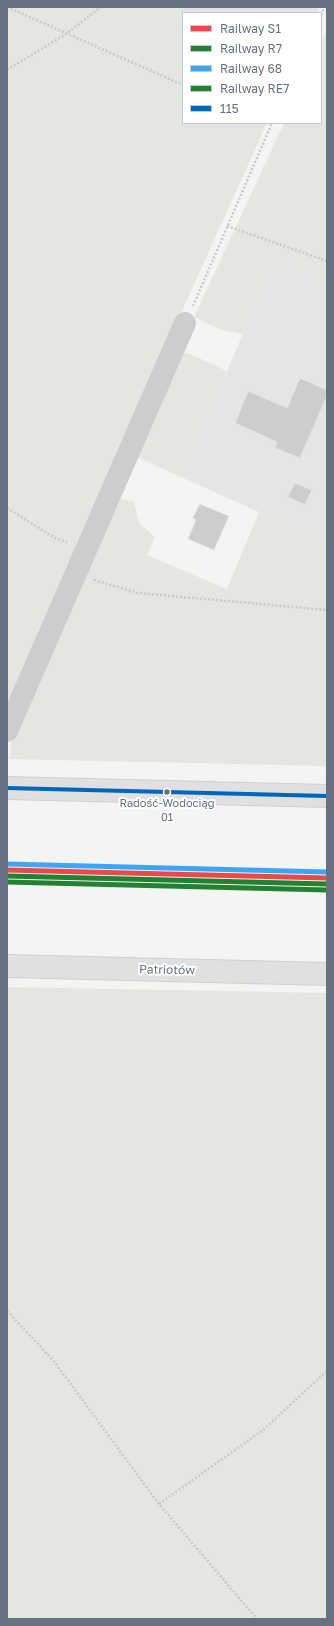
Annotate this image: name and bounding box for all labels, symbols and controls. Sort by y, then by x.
legend [182,12,322,124]
text: Railway S1 [220,21,281,36]
text: Railway R7 [220,41,282,56]
text: Railway 68 [220,61,282,76]
text: Railway RE7 [220,81,289,96]
text: 115 [220,101,239,116]
marker: Radość-Wodociąg 01 [162,787,172,797]
place label: Radość-Wodociąg 01 [120,797,214,823]
street label: Patriotów [139,962,195,978]

